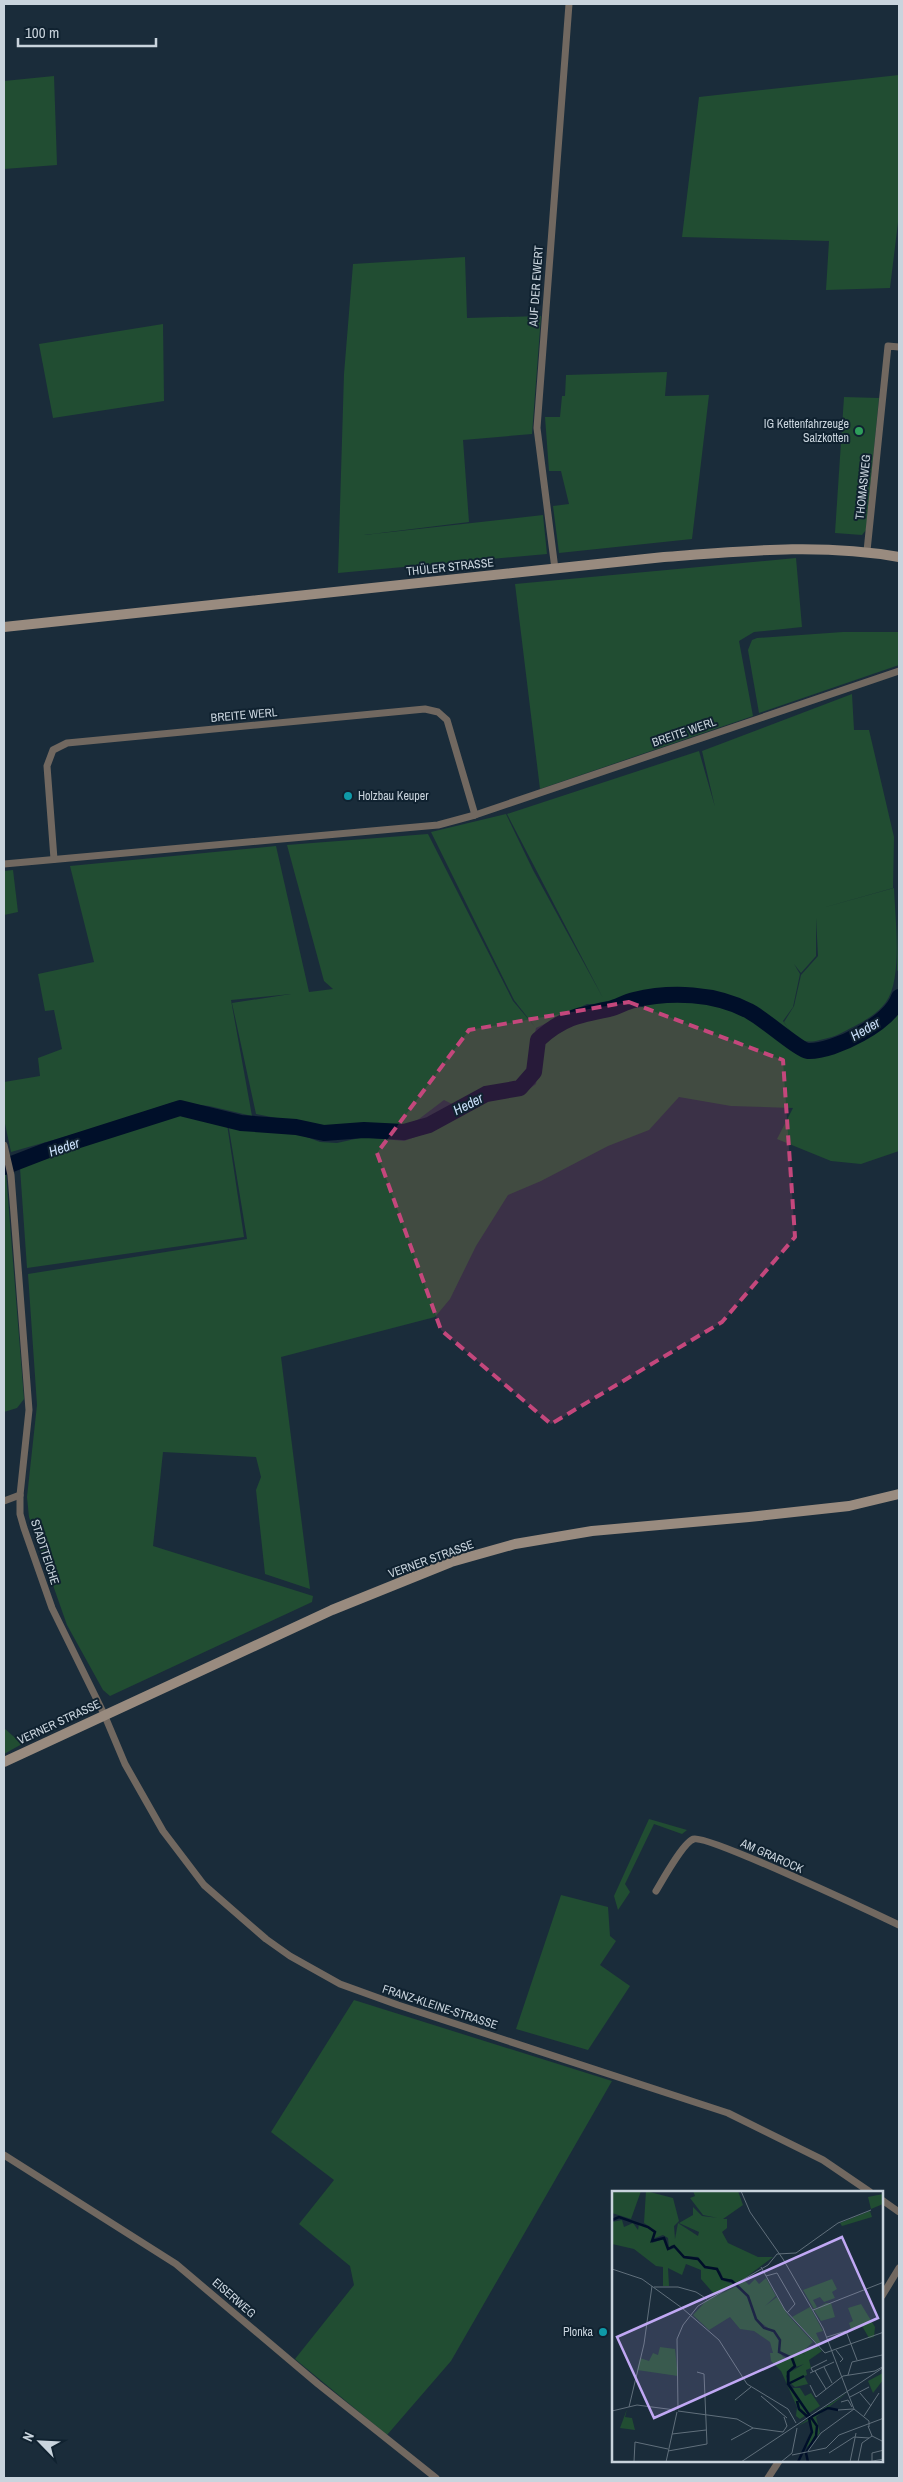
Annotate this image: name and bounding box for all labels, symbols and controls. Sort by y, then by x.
scale bar [18,15,155,47]
text: 100 m [25,22,59,43]
street label: AUF DER EWERT [525,245,547,328]
place label: IG Kettenfahrzeuge Salzkotten [764,416,849,446]
marker: IG Kettenfahrzeuge Salzkotten [853,425,865,437]
street label: THOMASWEG [852,454,874,520]
street label: THÜLER STRASSE [405,553,495,580]
street label: BREITE WERL [210,704,278,726]
street label: BREITE WERL [650,713,719,750]
place label: Holzbau Keuper [358,788,429,804]
marker: Holzbau Keuper [342,790,354,802]
water label: Heder [847,1013,884,1045]
water label: Heder [450,1088,487,1119]
water label: Heder [46,1133,83,1161]
street label: STADTTEICHE [27,1517,63,1587]
street label: VERNER STRASSE [386,1536,476,1582]
street label: VERNER STRASSE [15,1696,103,1748]
street label: AM GRAROCK [737,1835,806,1877]
street label: FRANZ-KLEINE-STRASSE [380,1981,500,2033]
inset map [612,2191,883,2462]
street label: EISERWEG [209,2275,259,2321]
place label: Plonka [563,2324,594,2340]
marker: Plonka [597,2326,609,2338]
north arrow [15,2417,65,2467]
text: N [18,2429,38,2444]

